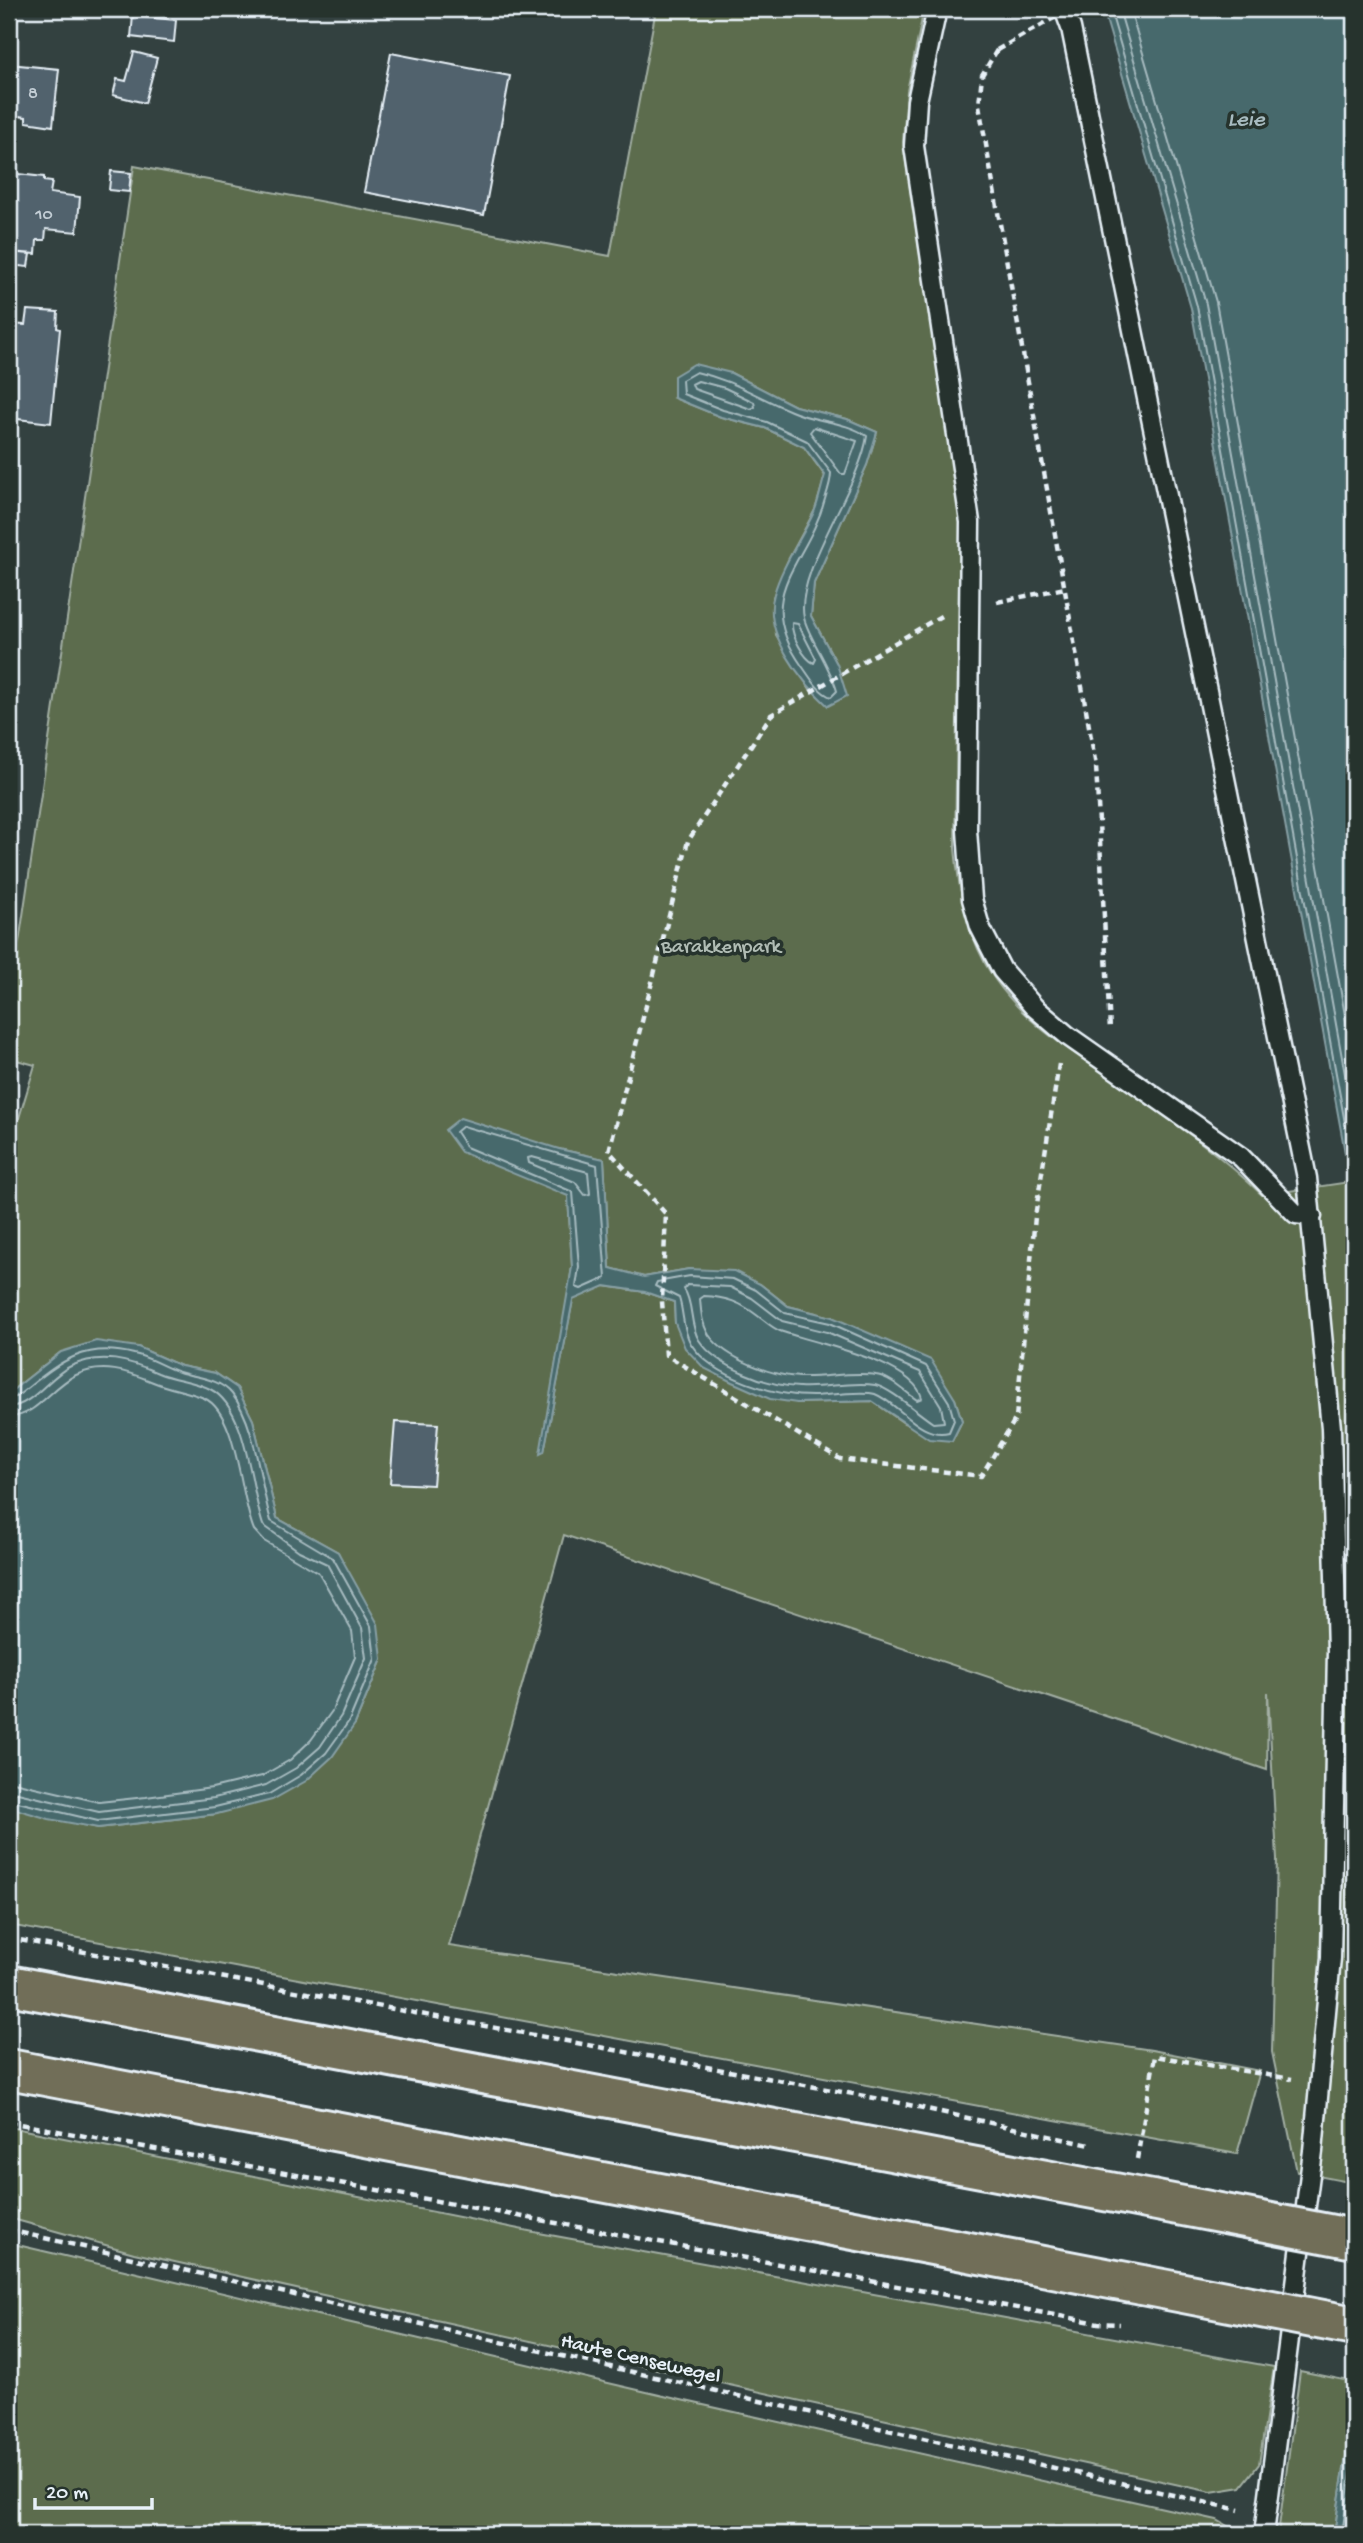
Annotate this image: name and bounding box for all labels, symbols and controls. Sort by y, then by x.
house number: 8 [28,84,38,105]
water label: Leie [1227,107,1266,134]
house number: 10 [34,205,53,226]
park label: Barakkenpark [660,936,784,961]
street label: Haute Censewegel [558,2330,723,2391]
scale bar [35,2466,152,2510]
text: 20 m [46,2482,88,2507]

